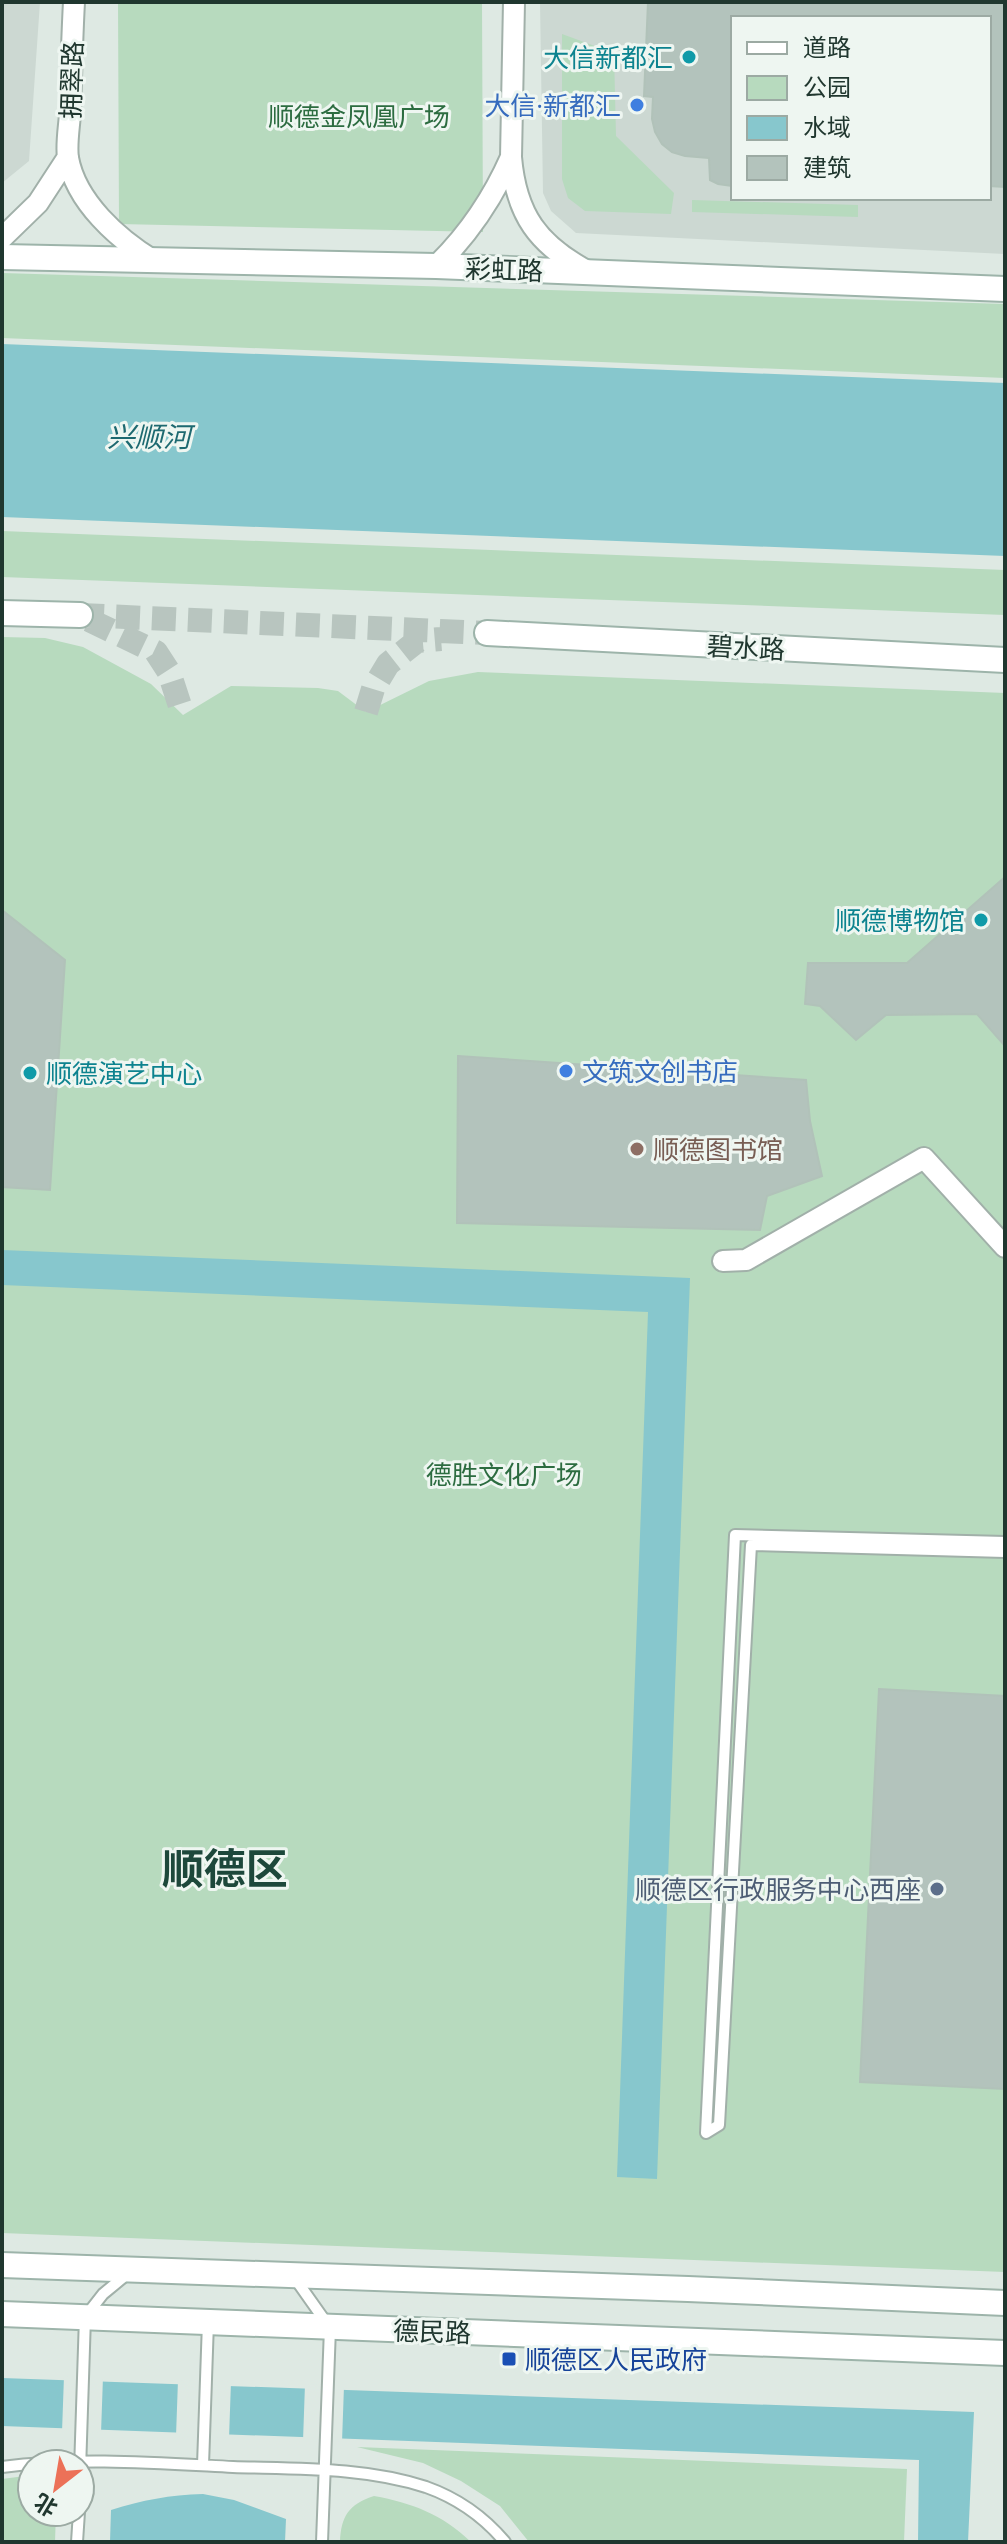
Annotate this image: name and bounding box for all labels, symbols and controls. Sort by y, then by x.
legend [731,16,991,200]
text: 道路 [803,30,851,63]
place label: 大信新都汇 [543,39,673,75]
street label: 拥翠路 [52,40,90,120]
marker: 大信新都汇 [680,48,698,66]
text: 公园 [803,70,851,103]
place label: 大信·新都汇 [484,87,621,123]
marker: 大信·新都汇 [628,96,646,114]
park label: 顺德金凤凰广场 [268,98,450,134]
text: 水域 [803,110,851,143]
text: 建筑 [803,150,851,183]
street label: 彩虹路 [464,250,544,288]
water label: 兴顺河 [107,417,196,455]
street label: 碧水路 [706,627,786,667]
place label: 顺德博物馆 [835,902,965,938]
marker: 顺德博物馆 [972,911,990,929]
place label: 文筑文创书店 [582,1053,738,1089]
place label: 顺德演艺中心 [46,1055,202,1091]
marker: 文筑文创书店 [557,1062,575,1080]
marker: 顺德演艺中心 [21,1064,39,1082]
place label: 顺德图书馆 [653,1131,783,1167]
marker: 顺德图书馆 [628,1140,646,1158]
park label: 德胜文化广场 [426,1456,582,1492]
district label: 顺德区 [162,1839,288,1896]
place label: 顺德区行政服务中心西座 [635,1871,921,1907]
marker: 顺德区行政服务中心西座 [928,1880,946,1898]
street label: 德民路 [392,2312,472,2350]
place label: 顺德区人民政府 [525,2341,707,2377]
marker: 顺德区人民政府 [500,2350,518,2368]
north arrow [16,2448,96,2528]
text: 北 [28,2487,62,2525]

